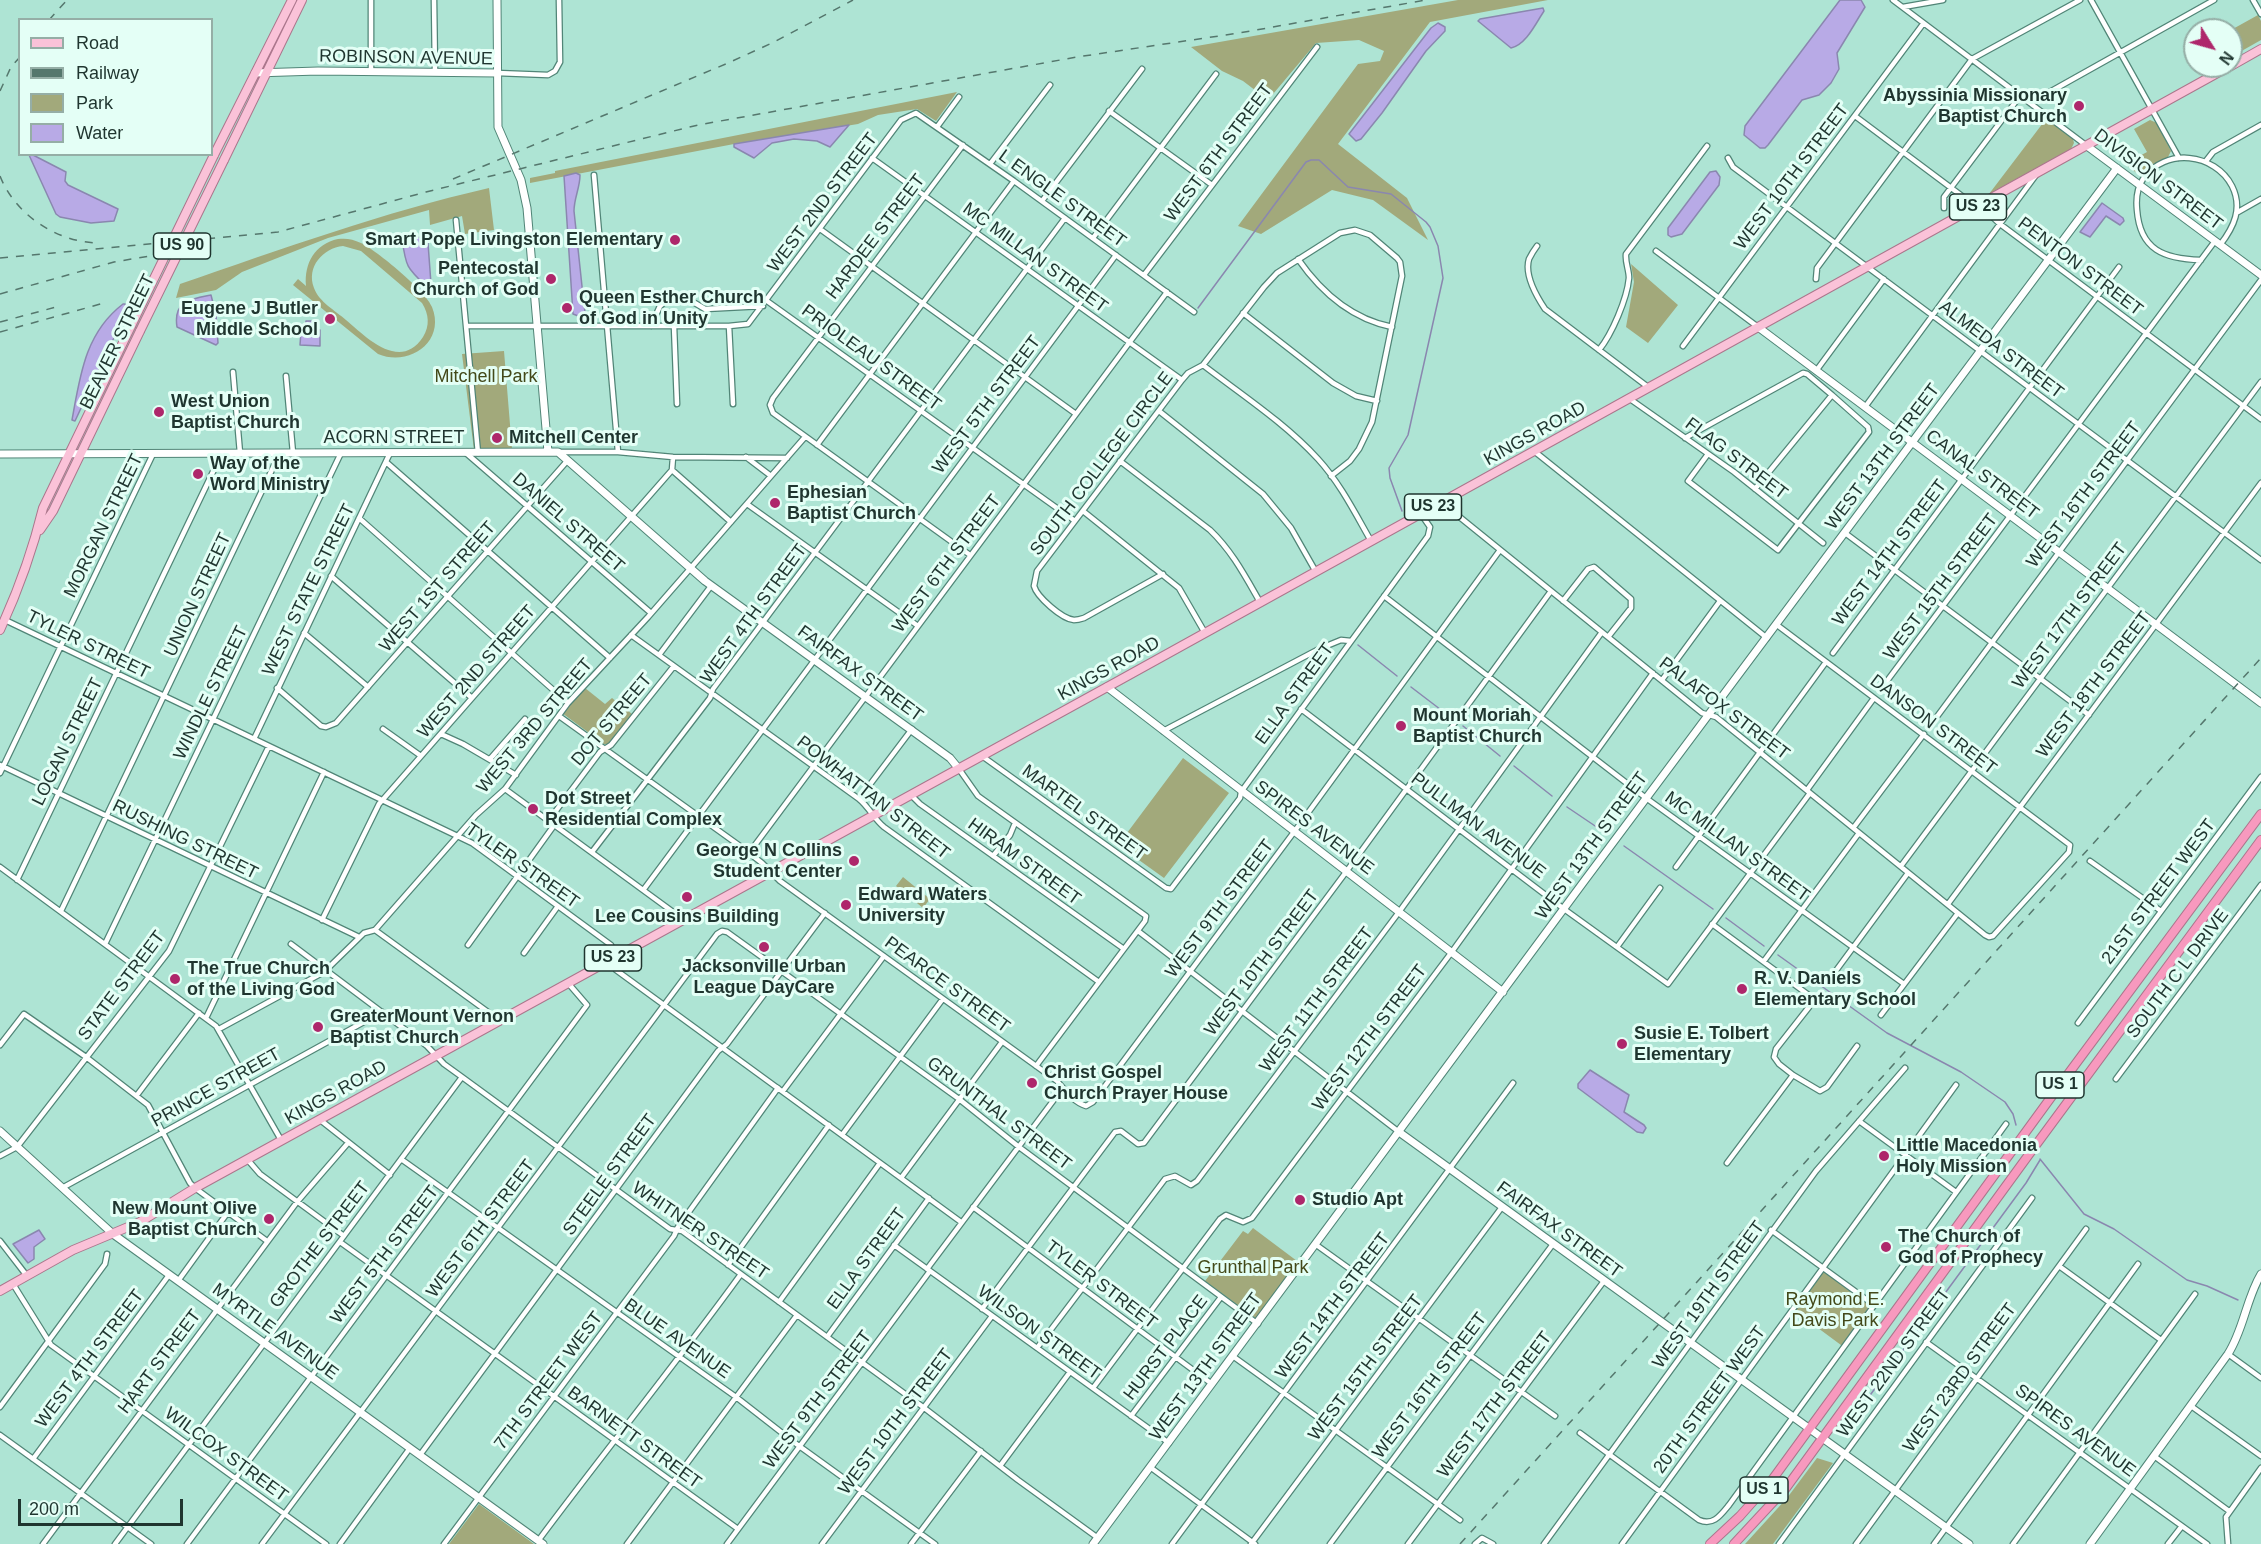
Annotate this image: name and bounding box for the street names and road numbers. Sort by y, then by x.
street label: ROBINSON AVENUE [319,46,493,70]
street label: WEST 6TH STREET [1160,80,1278,226]
street label: WEST 10TH STREET [1730,100,1854,254]
street label: DIVISION STREET [2090,125,2226,235]
street label: WEST 2ND STREET [764,129,882,277]
street label: L ENGLE STREET [994,146,1130,252]
street label: HARDEE STREET [822,170,930,304]
road number: US 23 [1950,194,2006,220]
street label: MC MILLAN STREET [958,198,1112,318]
street label: PENTON STREET [2013,213,2147,321]
road number: US 90 [154,233,210,259]
street label: BEAVER STREET [76,271,160,413]
street label: ALMEDA STREET [1935,296,2067,404]
street label: PRIOLEAU STREET [797,300,945,416]
street label: WEST 5TH STREET [928,332,1046,478]
street label: SOUTH COLLEGE CIRCLE [1026,368,1178,560]
street label: WEST 13TH STREET [1821,380,1945,534]
street label: KINGS ROAD [1480,397,1590,471]
street label: FLAG STREET [1680,413,1792,505]
street label: WEST 16TH STREET [2022,418,2146,572]
street label: CANAL STREET [1921,425,2043,525]
street label: ACORN STREET [323,427,465,449]
street label: MORGAN STREET [60,451,148,601]
street label: DANIEL STREET [508,469,628,577]
street label: WEST 14TH STREET [1828,476,1952,630]
street label: WEST 6TH STREET [888,491,1006,637]
road number: US 23 [1404,494,1462,520]
street label: WEST STATE STREET [258,501,360,679]
street label: WEST 15TH STREET [1879,510,2003,664]
street label: WEST 1ST STREET [375,517,501,657]
street label: UNION STREET [160,530,236,660]
street label: WEST 17TH STREET [2008,539,2132,693]
street label: WEST 4TH STREET [696,540,812,688]
street label: WEST 2ND STREET [413,601,541,743]
street label: TYLER STREET [23,606,153,684]
street label: WEST 18TH STREET [2032,608,2156,762]
street label: FAIRFAX STREET [793,621,927,727]
street label: WINDLE STREET [169,623,253,763]
street label: KINGS ROAD [1054,632,1164,706]
street label: ELLA STREET [1251,639,1339,749]
street label: PALAFOX STREET [1655,653,1793,765]
street label: WEST 3RD STREET [472,654,598,798]
street label: DOT STREET [567,669,657,771]
street label: DANSON STREET [1865,670,2001,780]
street label: LOGAN STREET [28,675,108,809]
street label: POWHATTAN STREET [792,732,954,864]
street label: MARTEL STREET [1018,761,1150,865]
street label: PULLMAN AVENUE [1407,768,1549,884]
street label: WEST 13TH STREET [1531,768,1653,924]
street label: SPIRES AVENUE [1250,776,1378,880]
street label: MC MILLAN STREET [1660,787,1814,907]
street label: RUSHING STREET [109,795,261,885]
street label: HIRAM STREET [963,814,1085,910]
street label: 21ST STREET WEST [2097,815,2221,969]
street label: TYLER STREET [461,819,583,913]
street label: WEST 9TH STREET [1161,836,1279,982]
street label: WEST 10TH STREET [1200,886,1324,1040]
street label: SOUTH C L DRIVE [2122,905,2234,1043]
street label: WEST 11TH STREET [1256,923,1378,1077]
street label: STATE STREET [74,927,170,1045]
street label: PEARCE STREET [880,932,1014,1038]
road number: US 23 [584,945,642,971]
street label: WEST 12TH STREET [1308,961,1432,1115]
street label: PRINCE STREET [148,1044,284,1132]
street label: GRUNTHAL STREET [923,1053,1075,1175]
street label: KINGS ROAD [281,1056,391,1130]
road number: US 1 [2036,1072,2084,1098]
street label: STEELE STREET [559,1110,661,1240]
street label: WEST 6TH STREET [422,1156,540,1302]
street label: GROTHE STREET [265,1177,375,1313]
street label: WHITNER STREET [628,1177,772,1285]
street label: FAIRFAX STREET [1492,1177,1626,1283]
street label: WEST 5TH STREET [326,1182,444,1328]
street label: ELLA STREET [823,1204,911,1314]
street label: WEST 19TH STREET [1648,1217,1770,1373]
street label: WEST 14TH STREET [1271,1229,1395,1383]
street label: TYLER STREET [1041,1236,1161,1334]
street label: MYRTLE AVENUE [208,1279,342,1385]
street label: WILSON STREET [973,1281,1105,1385]
street label: WEST 22ND STREET [1833,1284,1955,1442]
street label: WEST 4TH STREET [31,1286,149,1432]
street label: WEST 13TH STREET [1145,1289,1267,1445]
street label: HURST PLACE [1119,1291,1213,1405]
street label: WEST 15TH STREET [1304,1291,1428,1445]
street label: BLUE AVENUE [620,1294,734,1384]
street label: WEST 23RD STREET [1899,1299,2021,1457]
street label: HART STREET [114,1306,206,1418]
street label: 7TH STREET WEST [490,1308,608,1454]
street label: WEST 16TH STREET [1368,1309,1492,1463]
street label: 20TH STREET WEST [1649,1322,1771,1478]
street label: WEST 9TH STREET [759,1327,877,1473]
street label: WEST 17TH STREET [1433,1328,1557,1482]
street label: WEST 10TH STREET [834,1345,958,1499]
street label: SPIRES AVENUE [2011,1380,2139,1482]
street label: BARNETT STREET [563,1382,705,1494]
street label: WILCOX STREET [160,1403,292,1507]
road number: US 1 [1740,1477,1788,1503]

